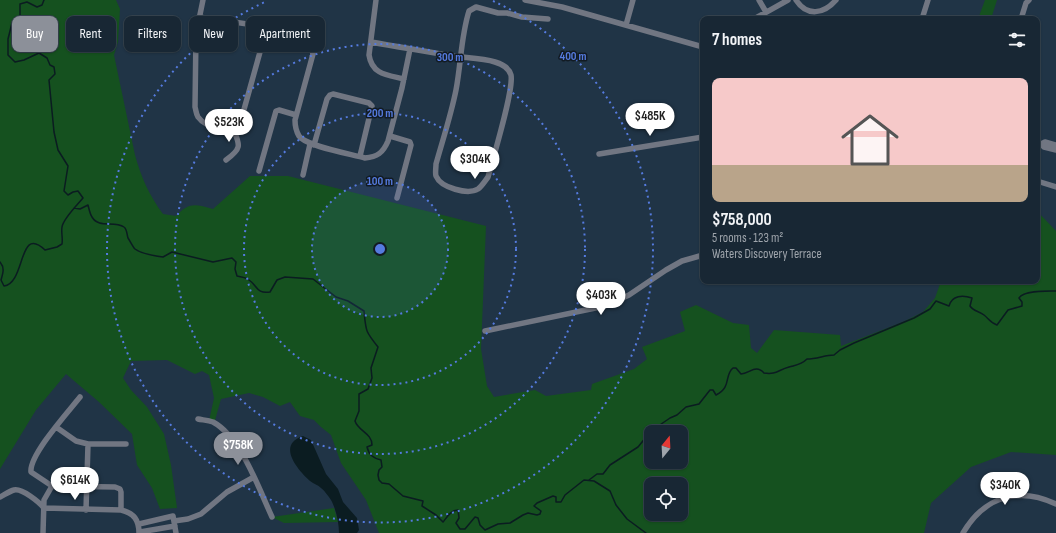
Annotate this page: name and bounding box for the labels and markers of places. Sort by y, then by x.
pin: $485K [622,103,678,137]
pin: $523K [201,109,257,143]
pin: $304K [447,146,503,180]
centre of rings [373,242,387,256]
pin: $403K [573,282,629,316]
pin: $758K [210,432,266,466]
pin: $614K [47,467,103,501]
pin: $340K [977,472,1033,506]

